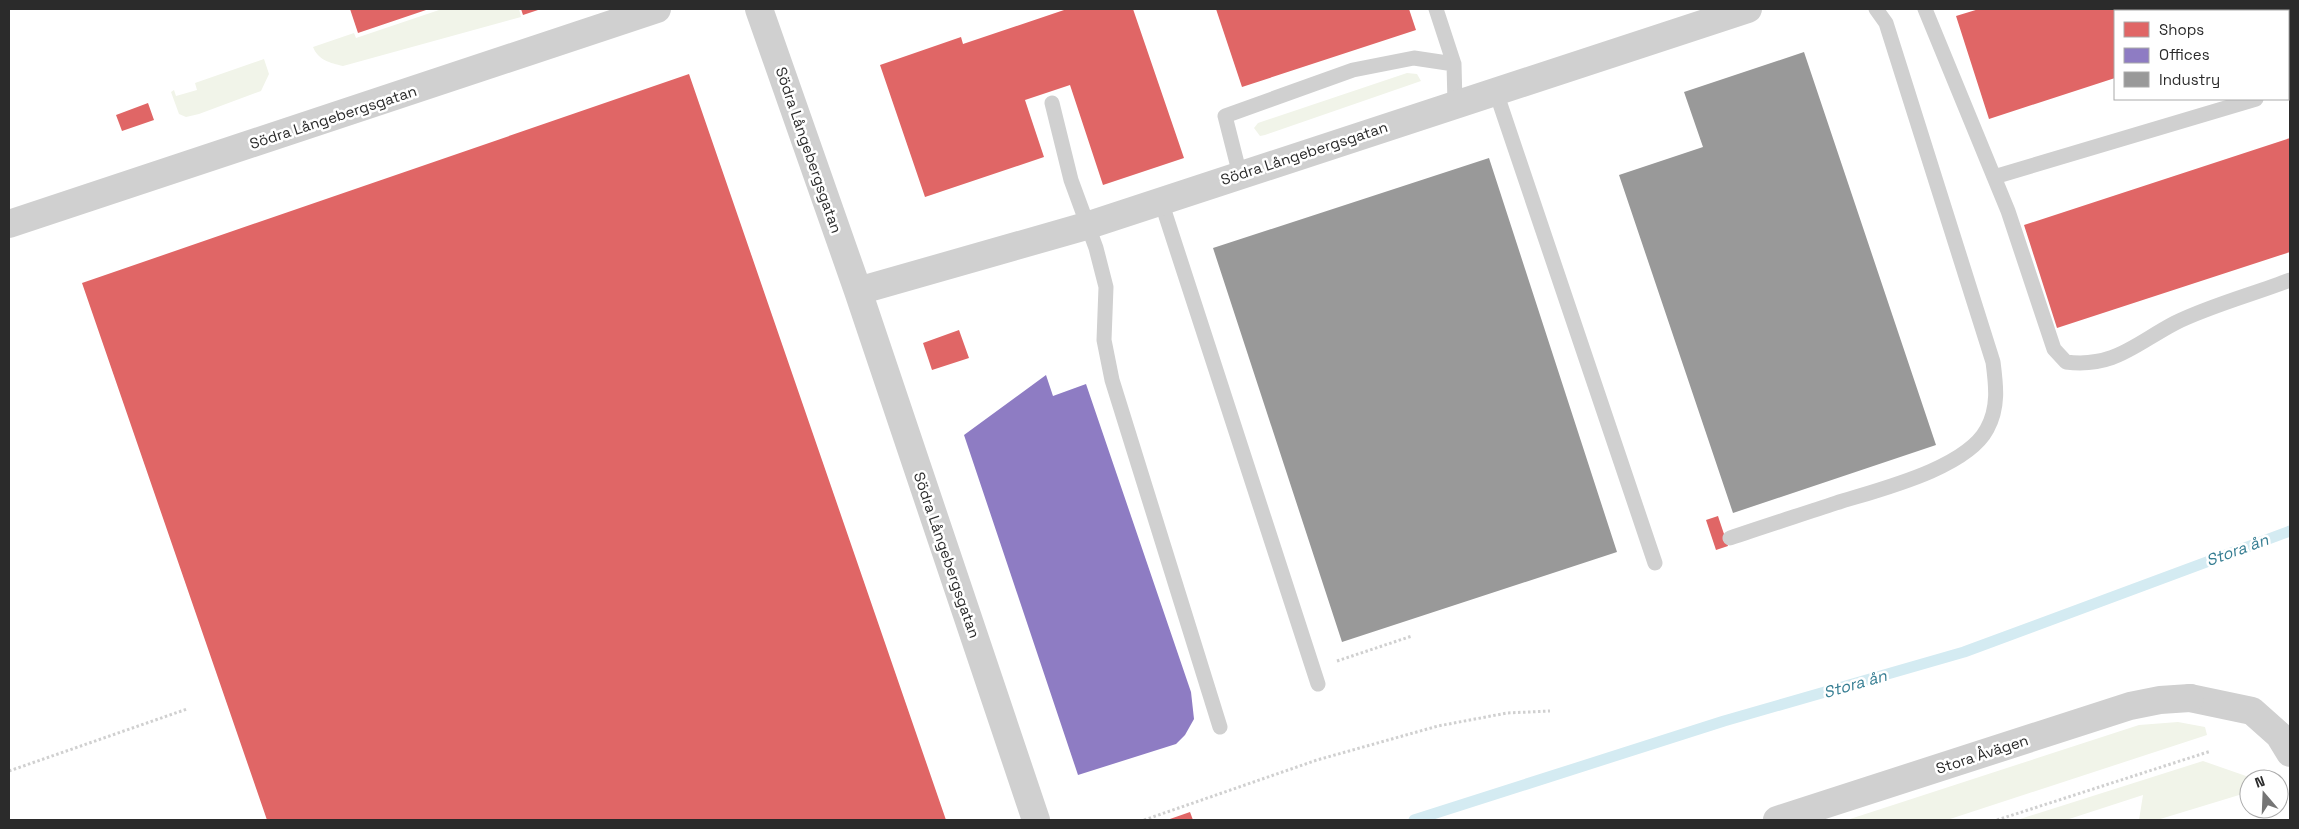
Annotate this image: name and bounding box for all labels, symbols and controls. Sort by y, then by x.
legend [2114,10,2289,100]
text: Shops [2159,20,2204,39]
text: Offices [2159,45,2210,64]
street label: Södra Långebergsgatan [772,64,846,236]
text: Industry [2159,70,2220,89]
street label: Södra Långebergsgatan [247,81,419,153]
street label: Södra Långebergsgatan [1218,117,1390,189]
street label: Södra Långebergsgatan [910,469,984,641]
water label: Stora ån [2203,529,2272,571]
water label: Stora ån [1821,665,1890,703]
street label: Stora Åvägen [1933,730,2031,778]
north arrow [2239,769,2289,819]
text: N [2252,772,2267,792]

